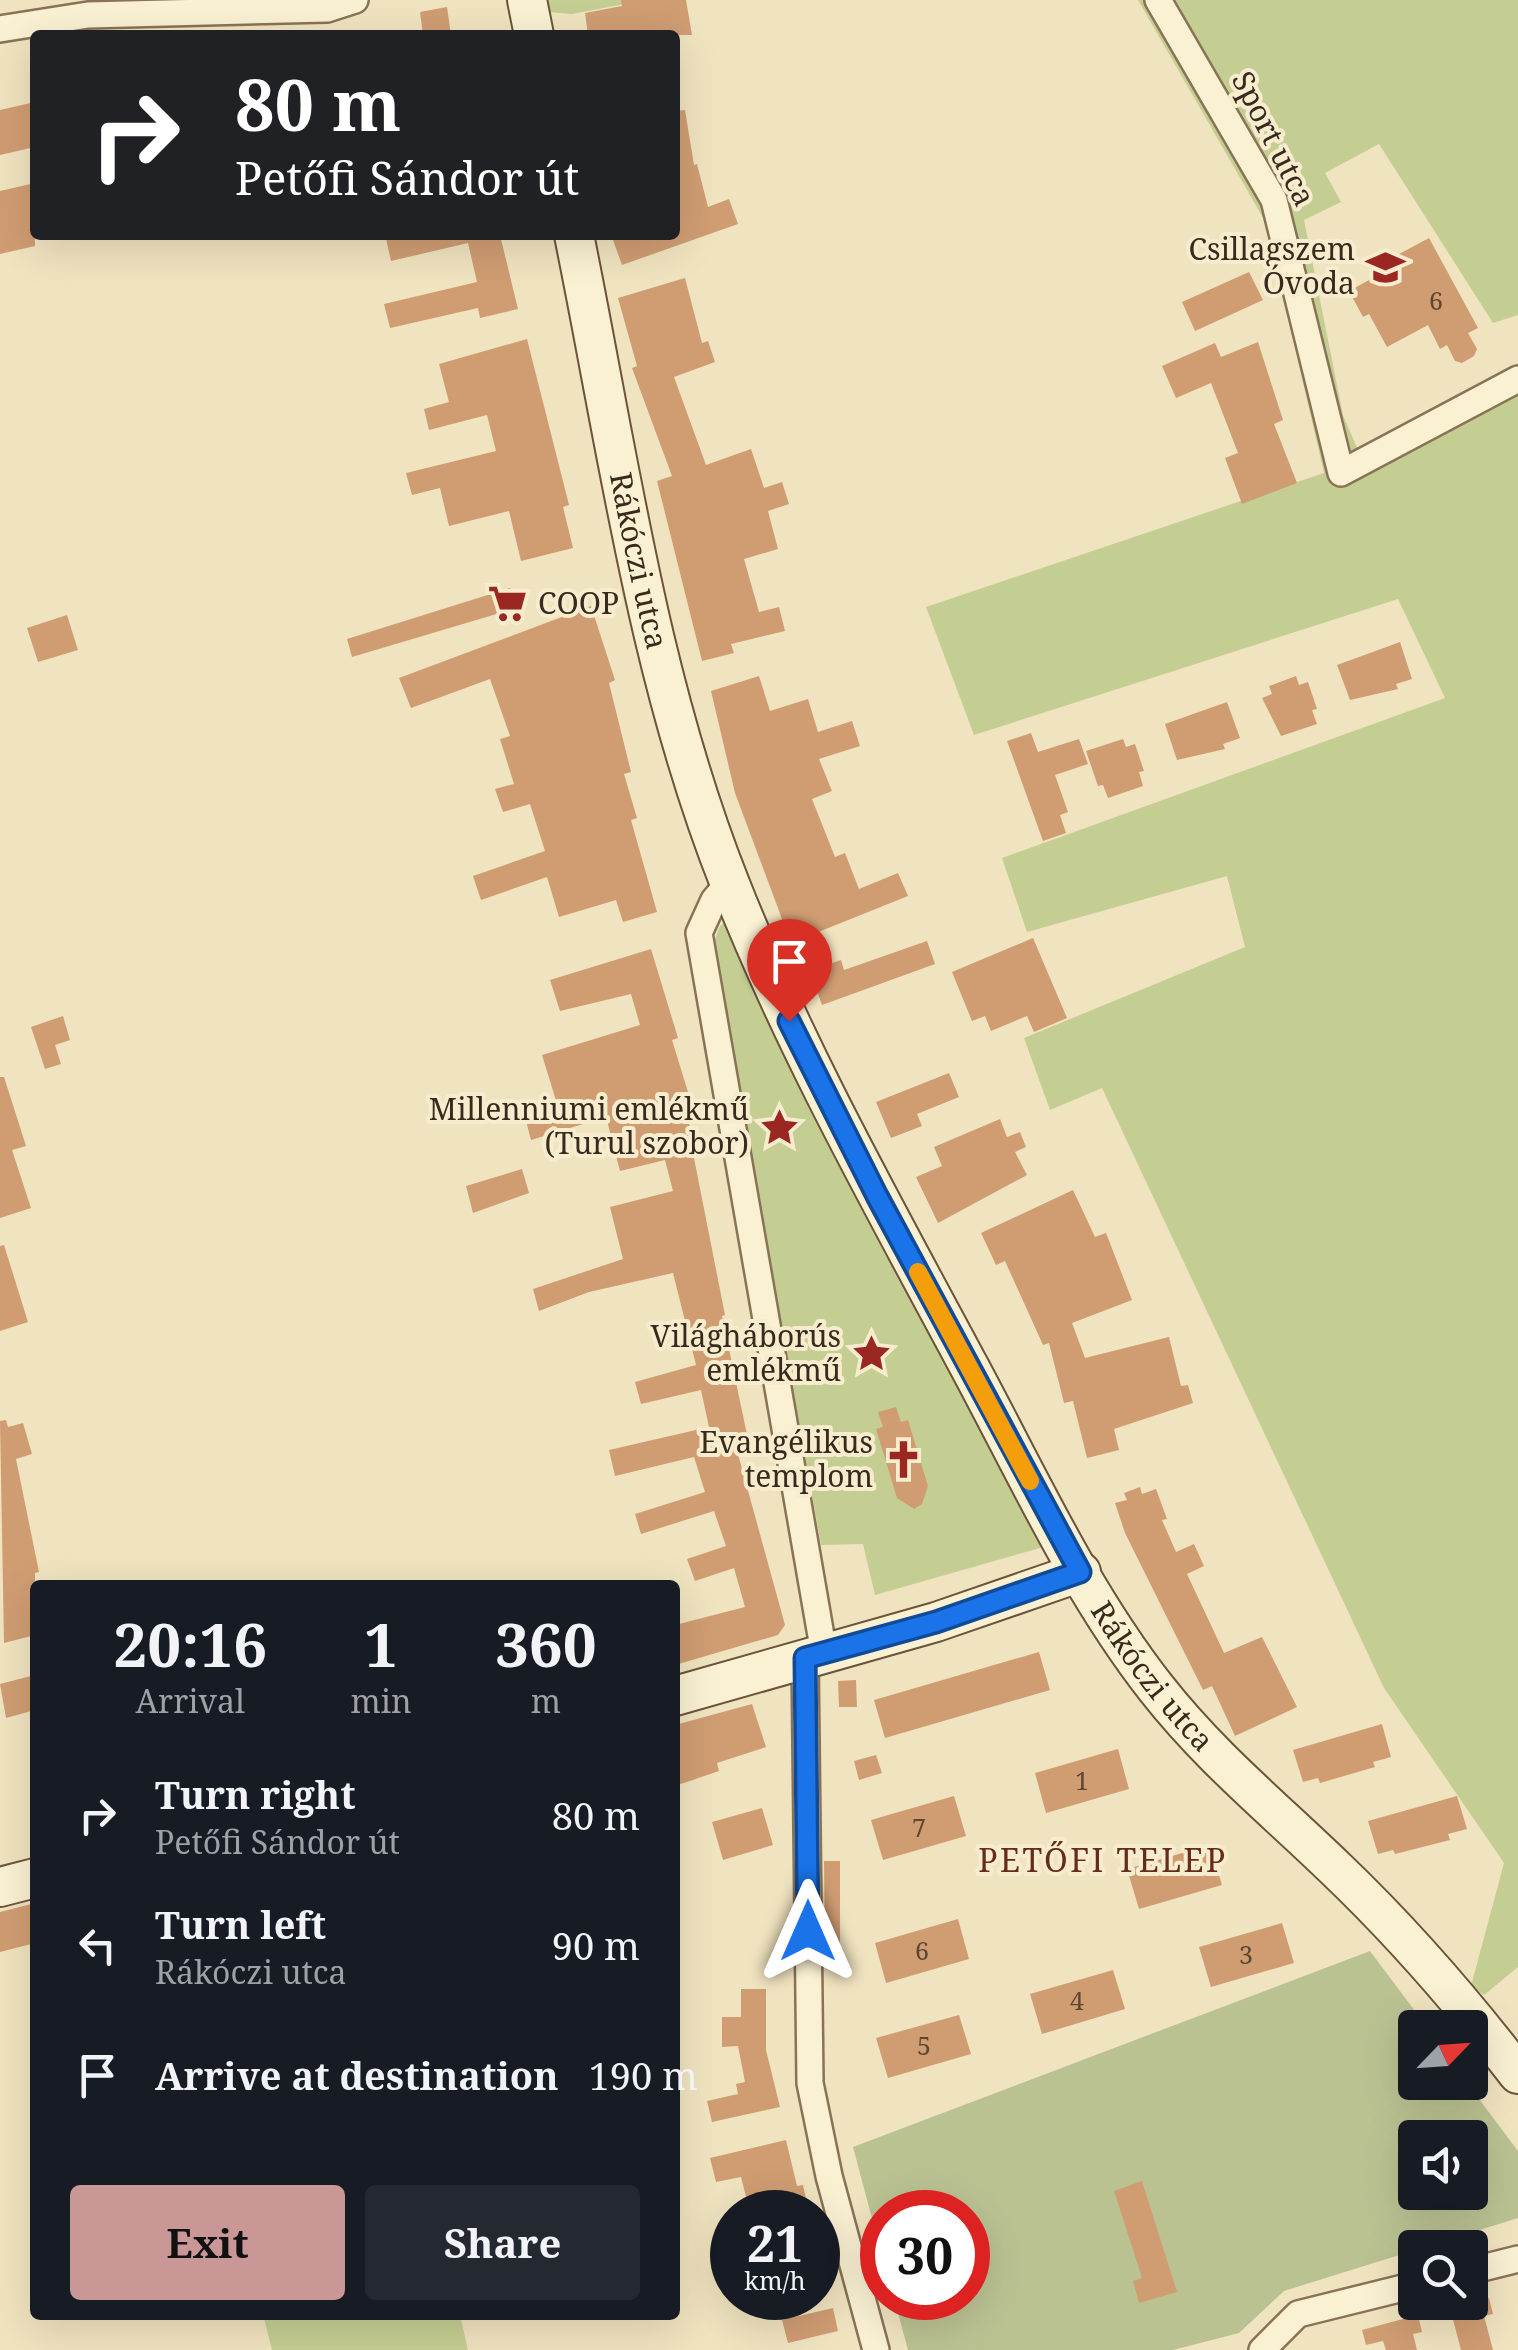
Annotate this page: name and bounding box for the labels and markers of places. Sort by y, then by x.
place label: Csillagszem Óvoda [1189,228,1355,303]
school or university icon: Csillagszem Óvoda [1364,246,1406,288]
place label: COOP [538,582,619,623]
supermarket icon: COOP [487,583,529,625]
pin [747,919,832,1022]
place label: Millenniumi emlékmű (Turul szobor) [429,1088,749,1163]
place icon: Millenniumi emlékmű (Turul szobor) [758,1106,800,1148]
place label: Világháborús emlékmű [650,1315,841,1390]
place icon: Világháborús emlékmű [850,1333,892,1375]
place label: Evangélikus templom [699,1421,873,1496]
church icon: Evangélikus templom [882,1439,924,1481]

